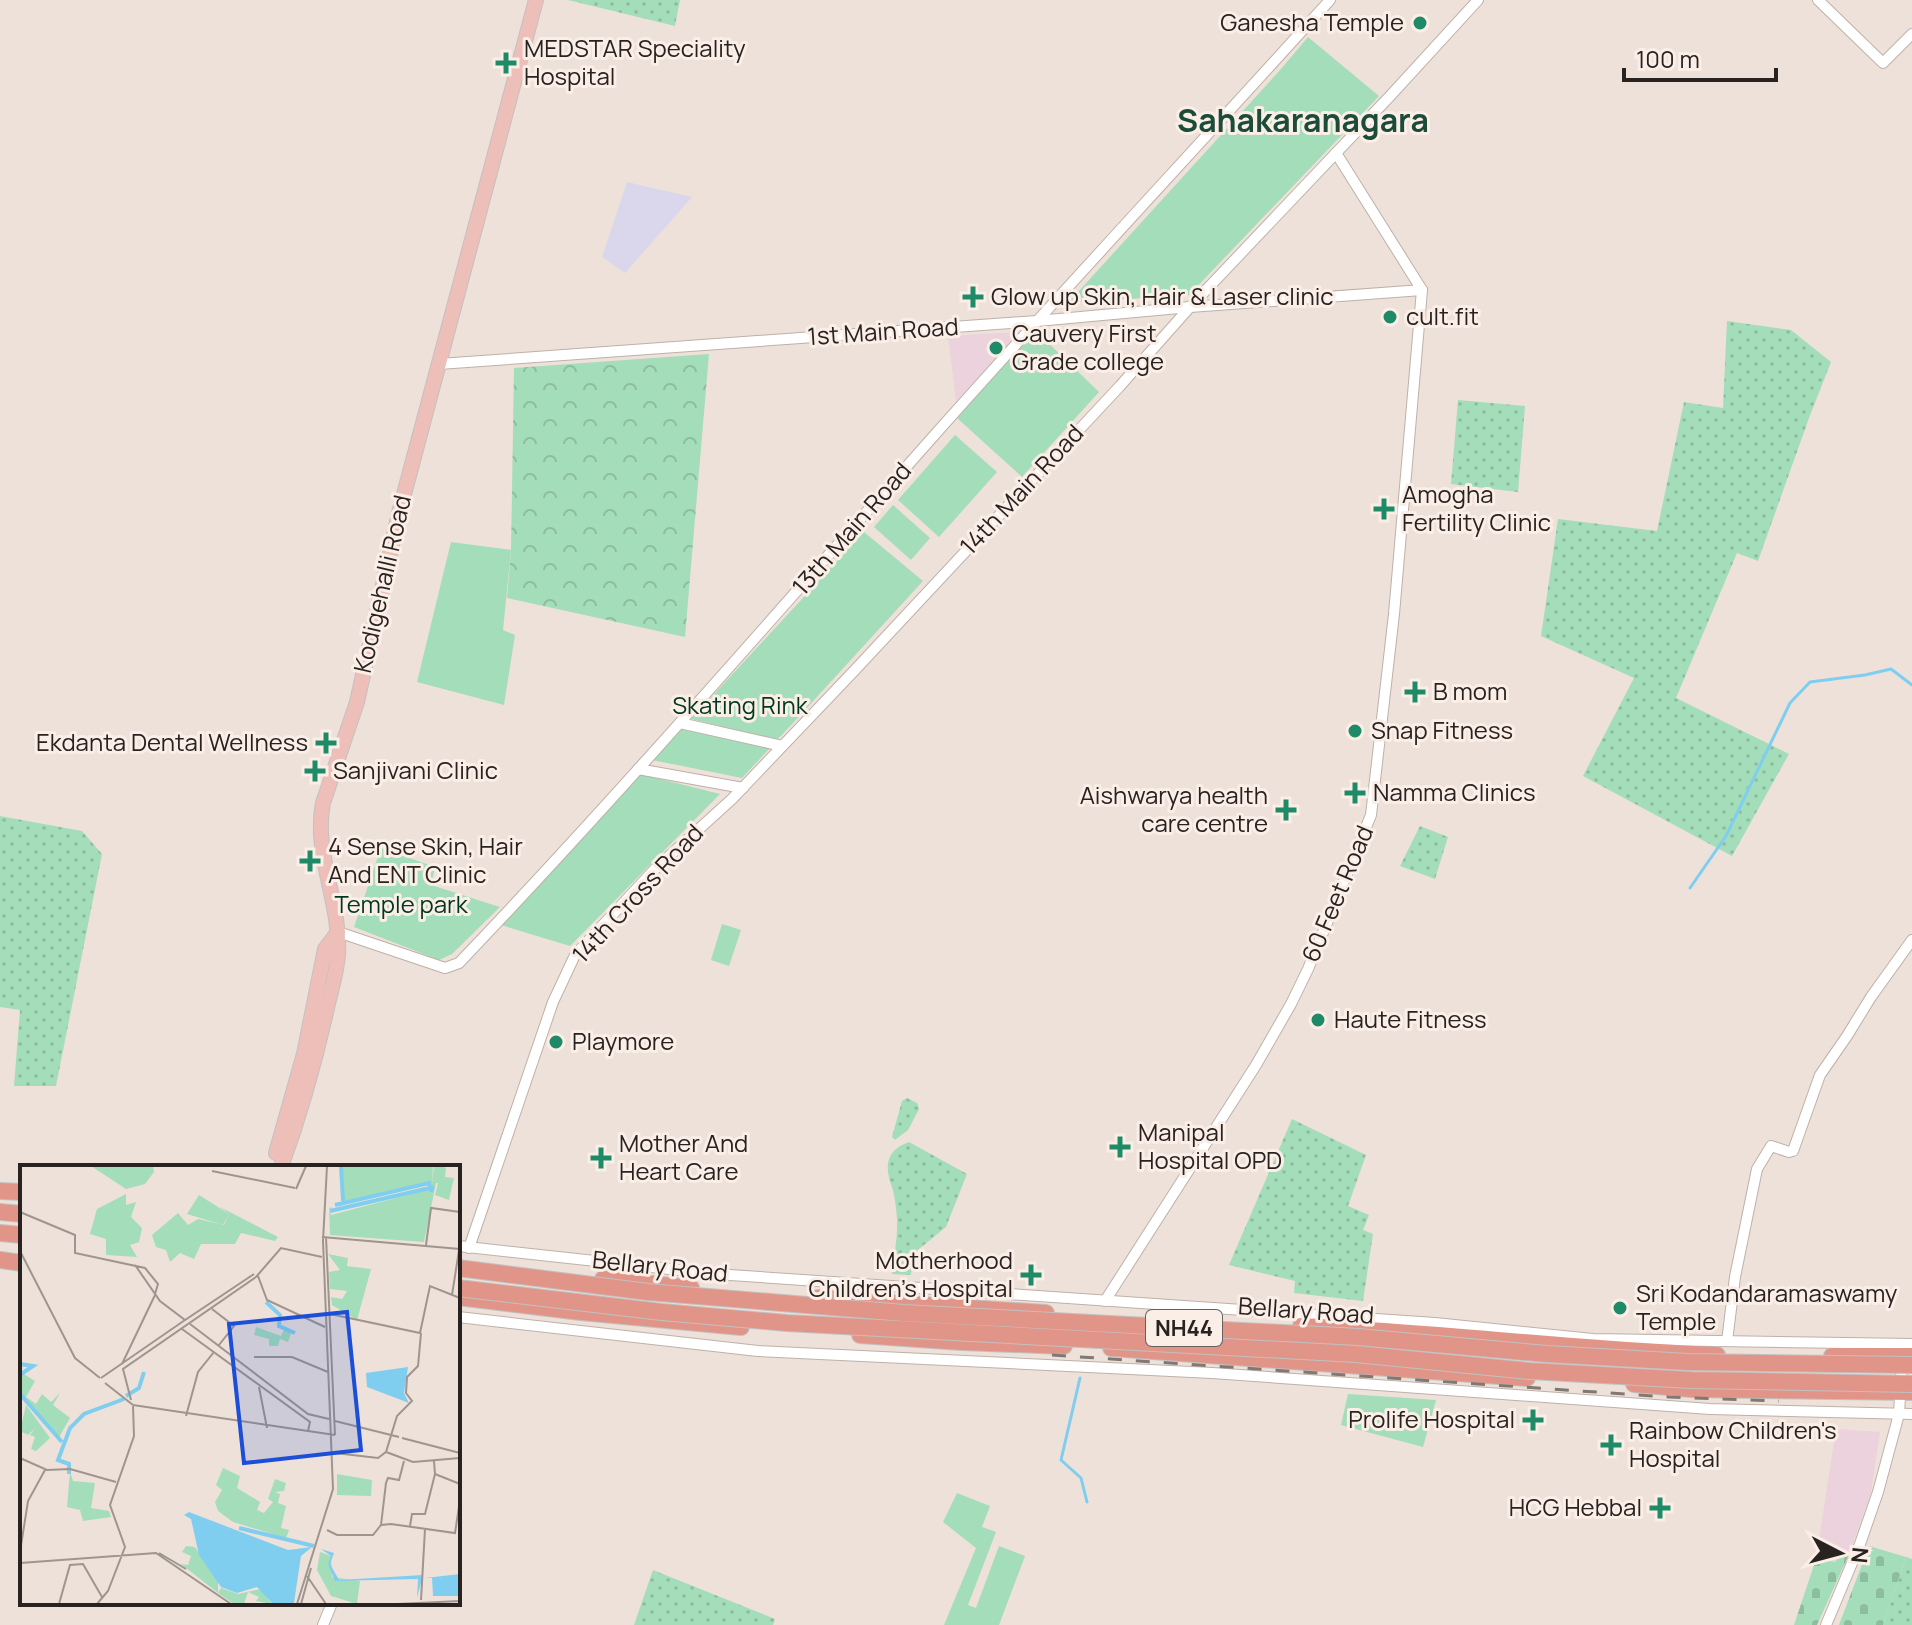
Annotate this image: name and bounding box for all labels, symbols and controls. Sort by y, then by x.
place label: Ganesha Temple [1220,5,1404,38]
marker: Ganesha Temple [1411,14,1429,32]
place label: MEDSTAR Speciality Hospital [524,31,746,92]
scale bar [1624,32,1776,82]
text: 100 m [1636,42,1700,75]
marker: MEDSTAR Speciality Hospital [495,52,517,74]
district label: Sahakaranagara [1177,98,1429,142]
place label: Glow up Skin, Hair & Laser clinic [991,279,1334,312]
marker: Glow up Skin, Hair & Laser clinic [962,286,984,308]
place label: cult.fit [1406,299,1479,332]
marker: cult.fit [1381,308,1399,326]
street label: 1st Main Road [806,309,960,352]
place label: Cauvery First Grade college [1012,316,1164,377]
marker: Cauvery First Grade college [987,339,1005,357]
street label: 14th Main Road [952,417,1090,561]
street label: 13th Main Road [784,454,918,602]
place label: Amogha Fertility Clinic [1402,477,1551,538]
street label: Kodigehalli Road [345,491,418,676]
marker: Amogha Fertility Clinic [1373,498,1395,520]
place label: B mom [1433,674,1507,707]
marker: B mom [1404,681,1426,703]
park label: Skating Rink [672,688,809,721]
place label: Snap Fitness [1371,713,1513,746]
marker: Snap Fitness [1346,722,1364,740]
place label: Ekdanta Dental Wellness [36,725,308,758]
marker: Ekdanta Dental Wellness [315,732,337,754]
place label: Sanjivani Clinic [333,753,498,786]
marker: Sanjivani Clinic [304,760,326,782]
place label: Namma Clinics [1373,775,1536,808]
place label: Aishwarya health care centre [1080,778,1268,839]
marker: Namma Clinics [1344,782,1366,804]
marker: Aishwarya health care centre [1275,799,1297,821]
street label: 14th Cross Road [564,816,710,970]
street label: 60 Feet Road [1293,820,1380,967]
place label: 4 Sense Skin, Hair And ENT Clinic [328,829,523,890]
marker: 4 Sense Skin, Hair And ENT Clinic [299,850,321,872]
park label: Temple park [334,887,469,920]
place label: Haute Fitness [1334,1002,1487,1035]
marker: Haute Fitness [1309,1011,1327,1029]
place label: Playmore [572,1024,674,1057]
marker: Playmore [547,1033,565,1051]
place label: Manipal Hospital OPD [1138,1115,1282,1176]
place label: Mother And Heart Care [619,1126,748,1187]
marker: Manipal Hospital OPD [1109,1136,1131,1158]
marker: Mother And Heart Care [590,1147,612,1169]
inset map [20,1165,460,1605]
street label: Bellary Road [591,1242,730,1289]
place label: Motherhood Children's Hospital [809,1243,1013,1304]
marker: Motherhood Children's Hospital [1020,1264,1042,1286]
place label: Sri Kodandaramaswamy Temple [1636,1276,1898,1337]
street label: Bellary Road [1237,1288,1375,1331]
marker: Sri Kodandaramaswamy Temple [1611,1299,1629,1317]
road number: NH44 [1146,1310,1222,1346]
place label: Prolife Hospital [1348,1402,1515,1435]
marker: Prolife Hospital [1522,1409,1544,1431]
place label: Rainbow Children's Hospital [1629,1413,1837,1474]
marker: Rainbow Children's Hospital [1600,1434,1622,1456]
place label: HCG Hebbal [1509,1490,1642,1523]
marker: HCG Hebbal [1649,1497,1671,1519]
north arrow [1800,1513,1880,1593]
text: N [1844,1546,1876,1565]

